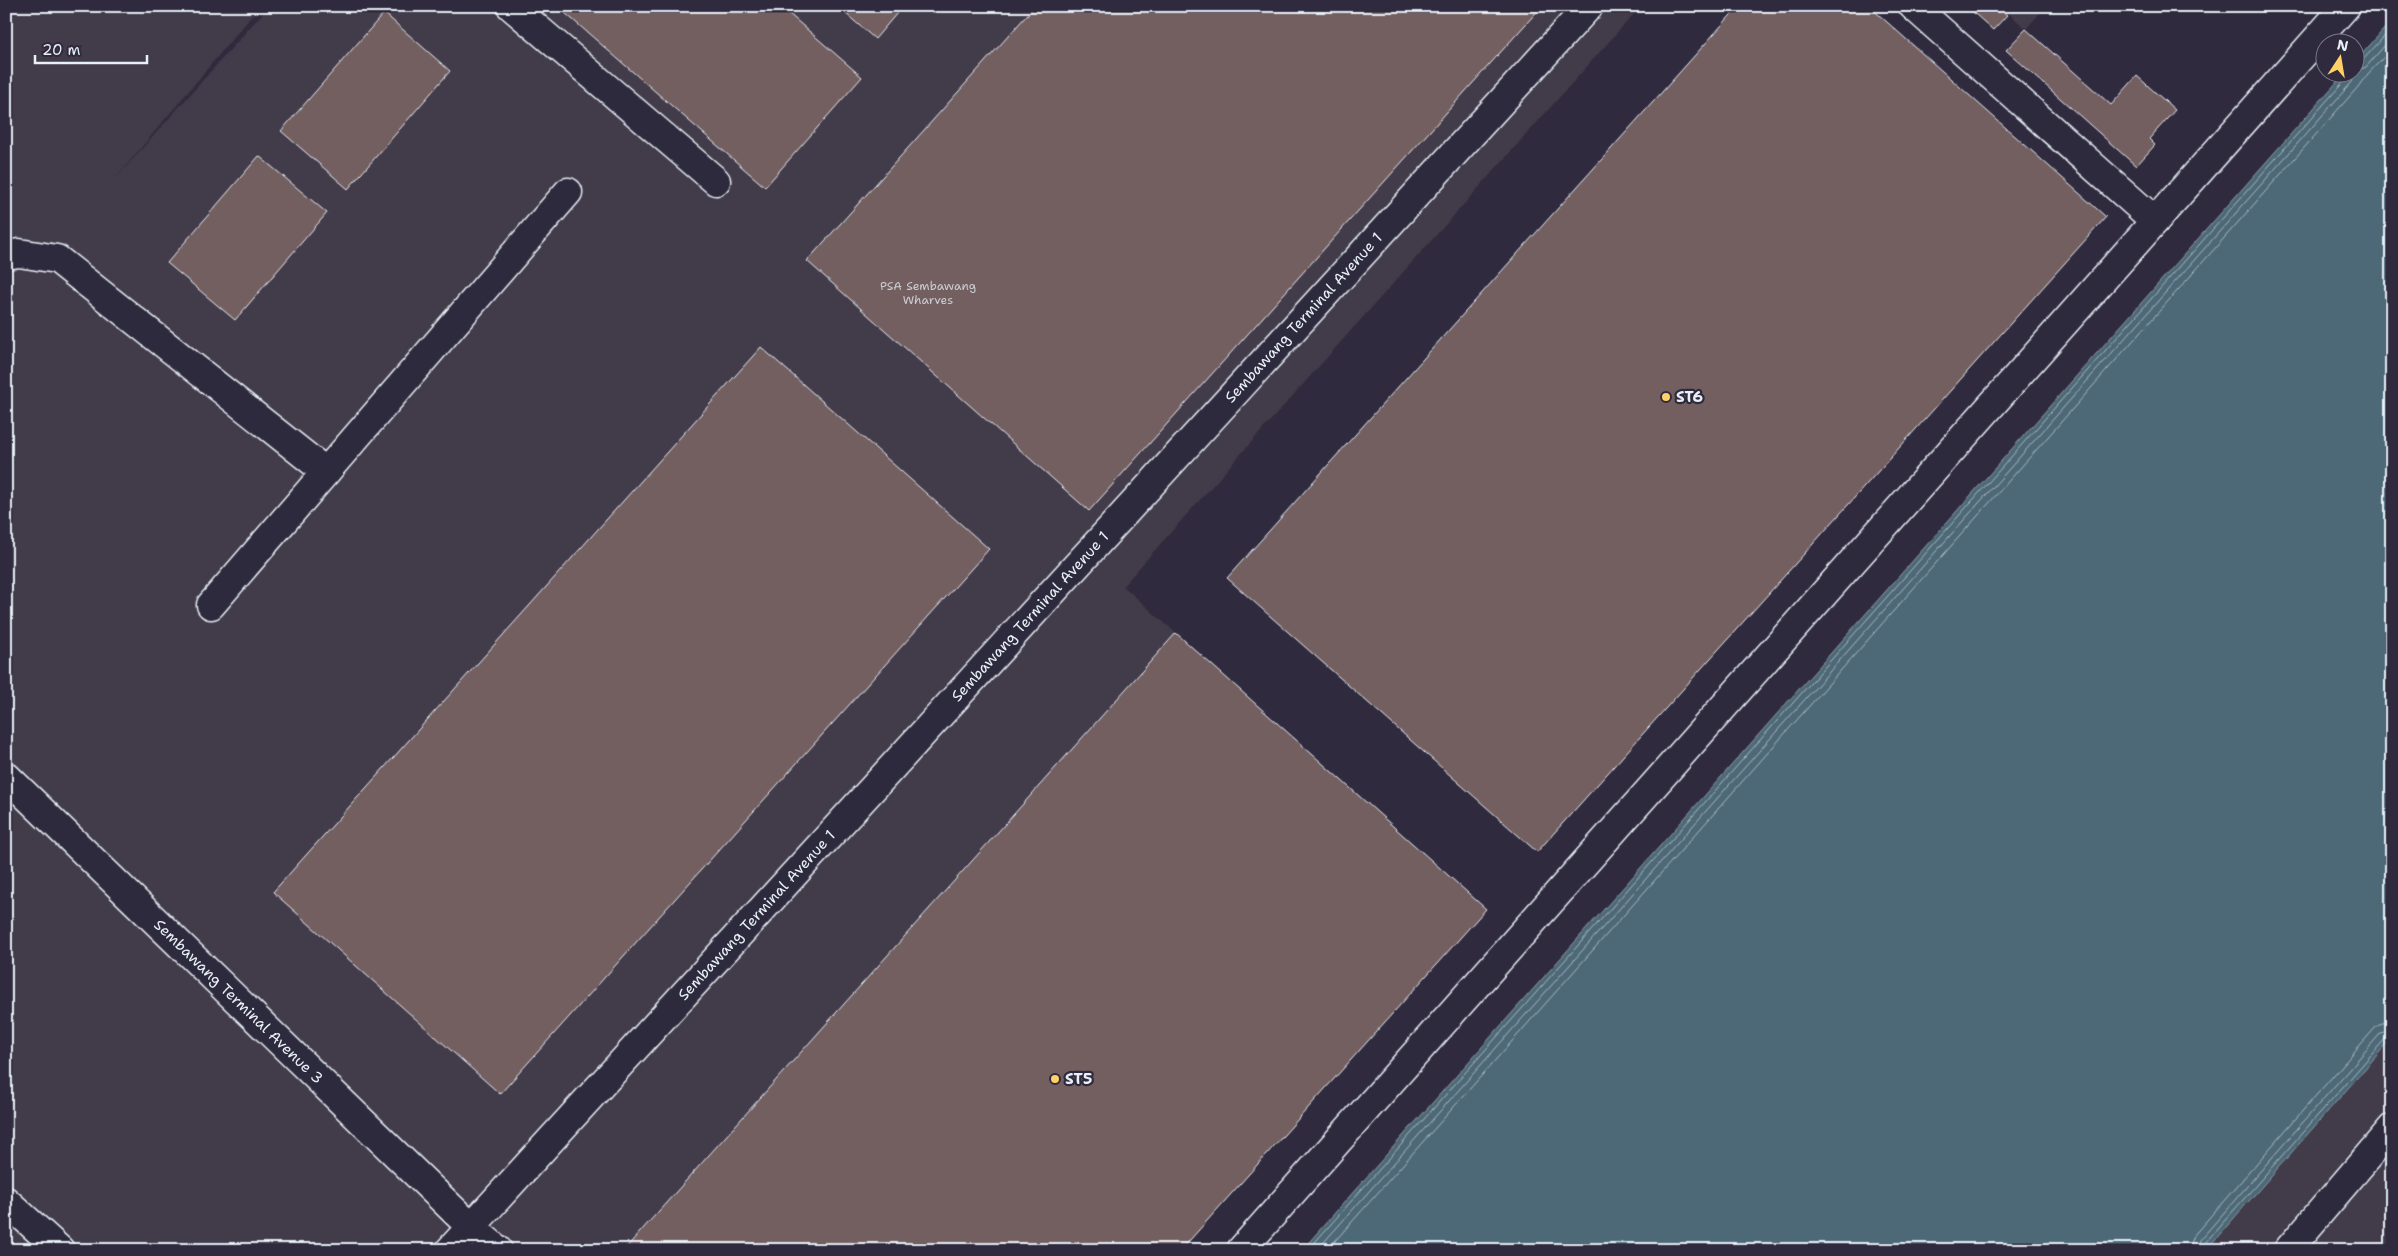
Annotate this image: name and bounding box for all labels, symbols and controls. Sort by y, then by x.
scale bar [35,32,148,64]
north arrow [2316,32,2366,82]
text: N [2335,35,2350,55]
text: 20 m [42,40,81,60]
street label: Sembawang Terminal Avenue 1 [1221,228,1387,407]
house number: PSA Sembawang Wharves [880,278,976,308]
place label: ST6 [1676,387,1703,407]
marker: ST6 [1660,391,1672,403]
street label: Sembawang Terminal Avenue 1 [947,527,1113,706]
street label: Sembawang Terminal Avenue 1 [674,826,840,1005]
street label: Sembawang Terminal Avenue 3 [150,915,328,1088]
place label: ST5 [1065,1069,1092,1089]
marker: ST5 [1049,1073,1061,1085]

